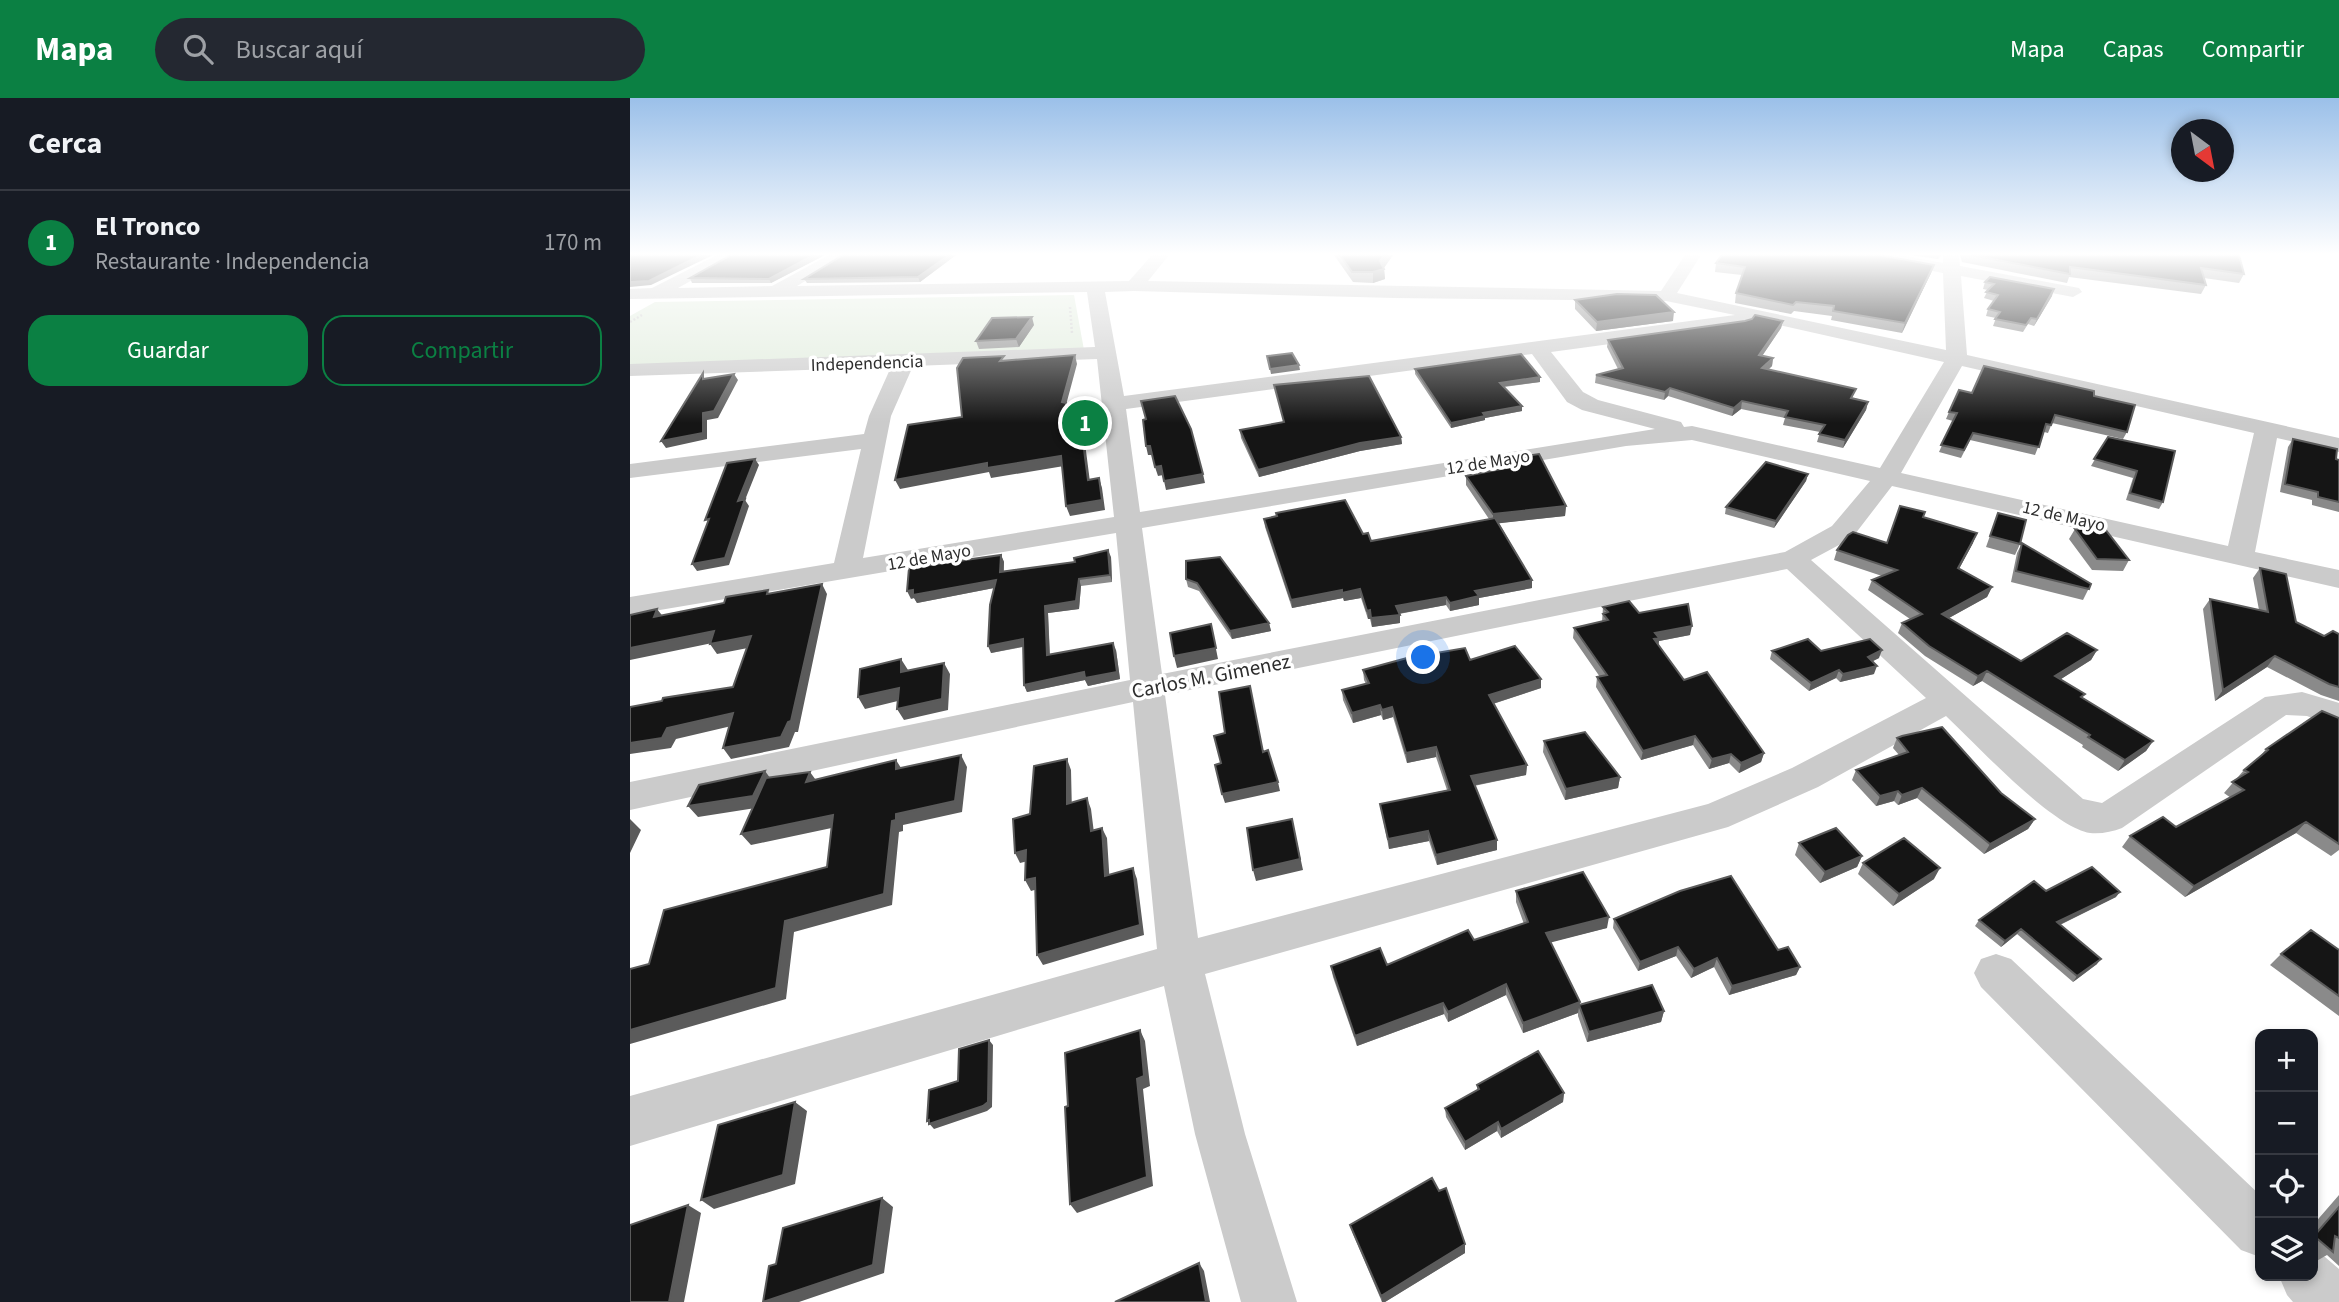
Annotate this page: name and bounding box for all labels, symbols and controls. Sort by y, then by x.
search box [155,18,645,81]
text: Mapa [35,26,113,73]
icon: search [179,30,217,68]
text: Buscar aquí [235,31,363,68]
text: Mapa [2010,32,2065,67]
text: Capas [2103,32,2164,67]
text: Compartir [2202,32,2304,67]
north arrow [2171,119,2234,182]
text: Cerca [28,122,102,165]
text: El Tronco [95,208,201,245]
text: 1 [45,226,57,259]
text: 170 m [544,226,602,259]
text: Restaurante · Independencia [95,245,369,278]
button: Guardar [28,315,308,386]
button: Compartir [322,315,602,386]
street label: Independencia [810,349,924,378]
pin: 1 [1062,397,1108,449]
street label: 12 de Mayo [1445,444,1532,481]
street label: 12 de Mayo [2020,495,2108,538]
street label: 12 de Mayo [885,538,973,577]
your location [1406,640,1440,674]
street label: Carlos M. Gimenez [1129,646,1293,706]
map controls [2255,1029,2318,1281]
button: + [2255,1029,2318,1092]
button: − [2255,1092,2318,1155]
button: locate [2255,1155,2318,1218]
button: layers [2255,1218,2318,1281]

